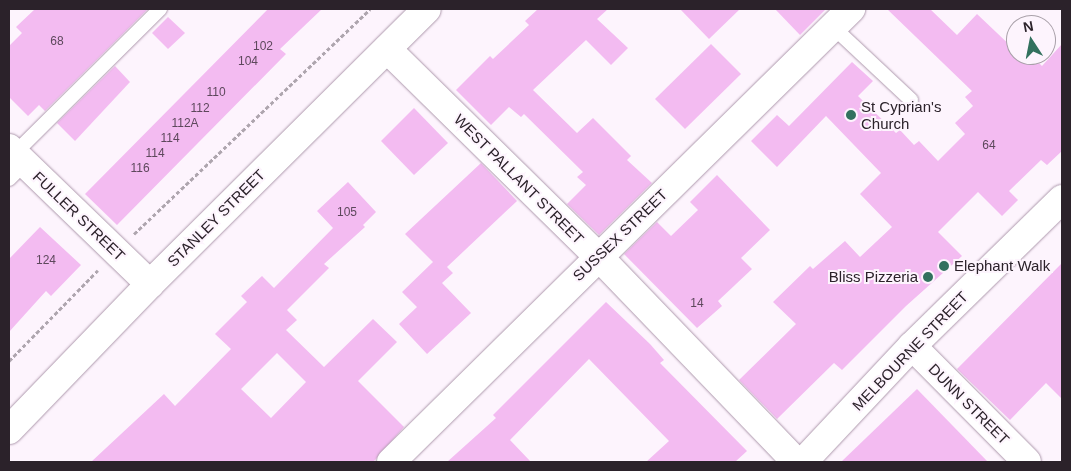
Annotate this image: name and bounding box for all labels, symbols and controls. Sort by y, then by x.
north arrow [1006,15,1056,65]
text: N [1022,17,1035,35]
house number: 68 [50,35,64,49]
house number: 102 [253,40,273,54]
house number: 104 [238,55,258,69]
house number: 110 [206,86,226,100]
place label: St Cyprian's Church [861,97,941,132]
house number: 112 [190,102,210,116]
marker: St Cyprian's Church [845,109,857,121]
street label: WEST PALLANT STREET [450,110,588,248]
house number: 112A [171,117,199,131]
house number: 114 [160,132,180,146]
house number: 64 [982,139,996,153]
house number: 114 [145,147,165,161]
house number: 116 [130,162,150,176]
street label: STANLEY STREET [163,165,269,271]
street label: FULLER STREET [29,168,129,264]
street label: SUSSEX STREET [569,185,671,285]
house number: 105 [337,206,357,220]
house number: 124 [36,254,56,268]
place label: Elephant Walk [954,257,1050,275]
marker: Elephant Walk [938,260,950,272]
place label: Bliss Pizzeria [829,268,918,286]
marker: Bliss Pizzeria [922,271,934,283]
street label: MELBOURNE STREET [849,288,971,414]
house number: 14 [690,297,704,311]
street label: DUNN STREET [925,360,1013,448]

